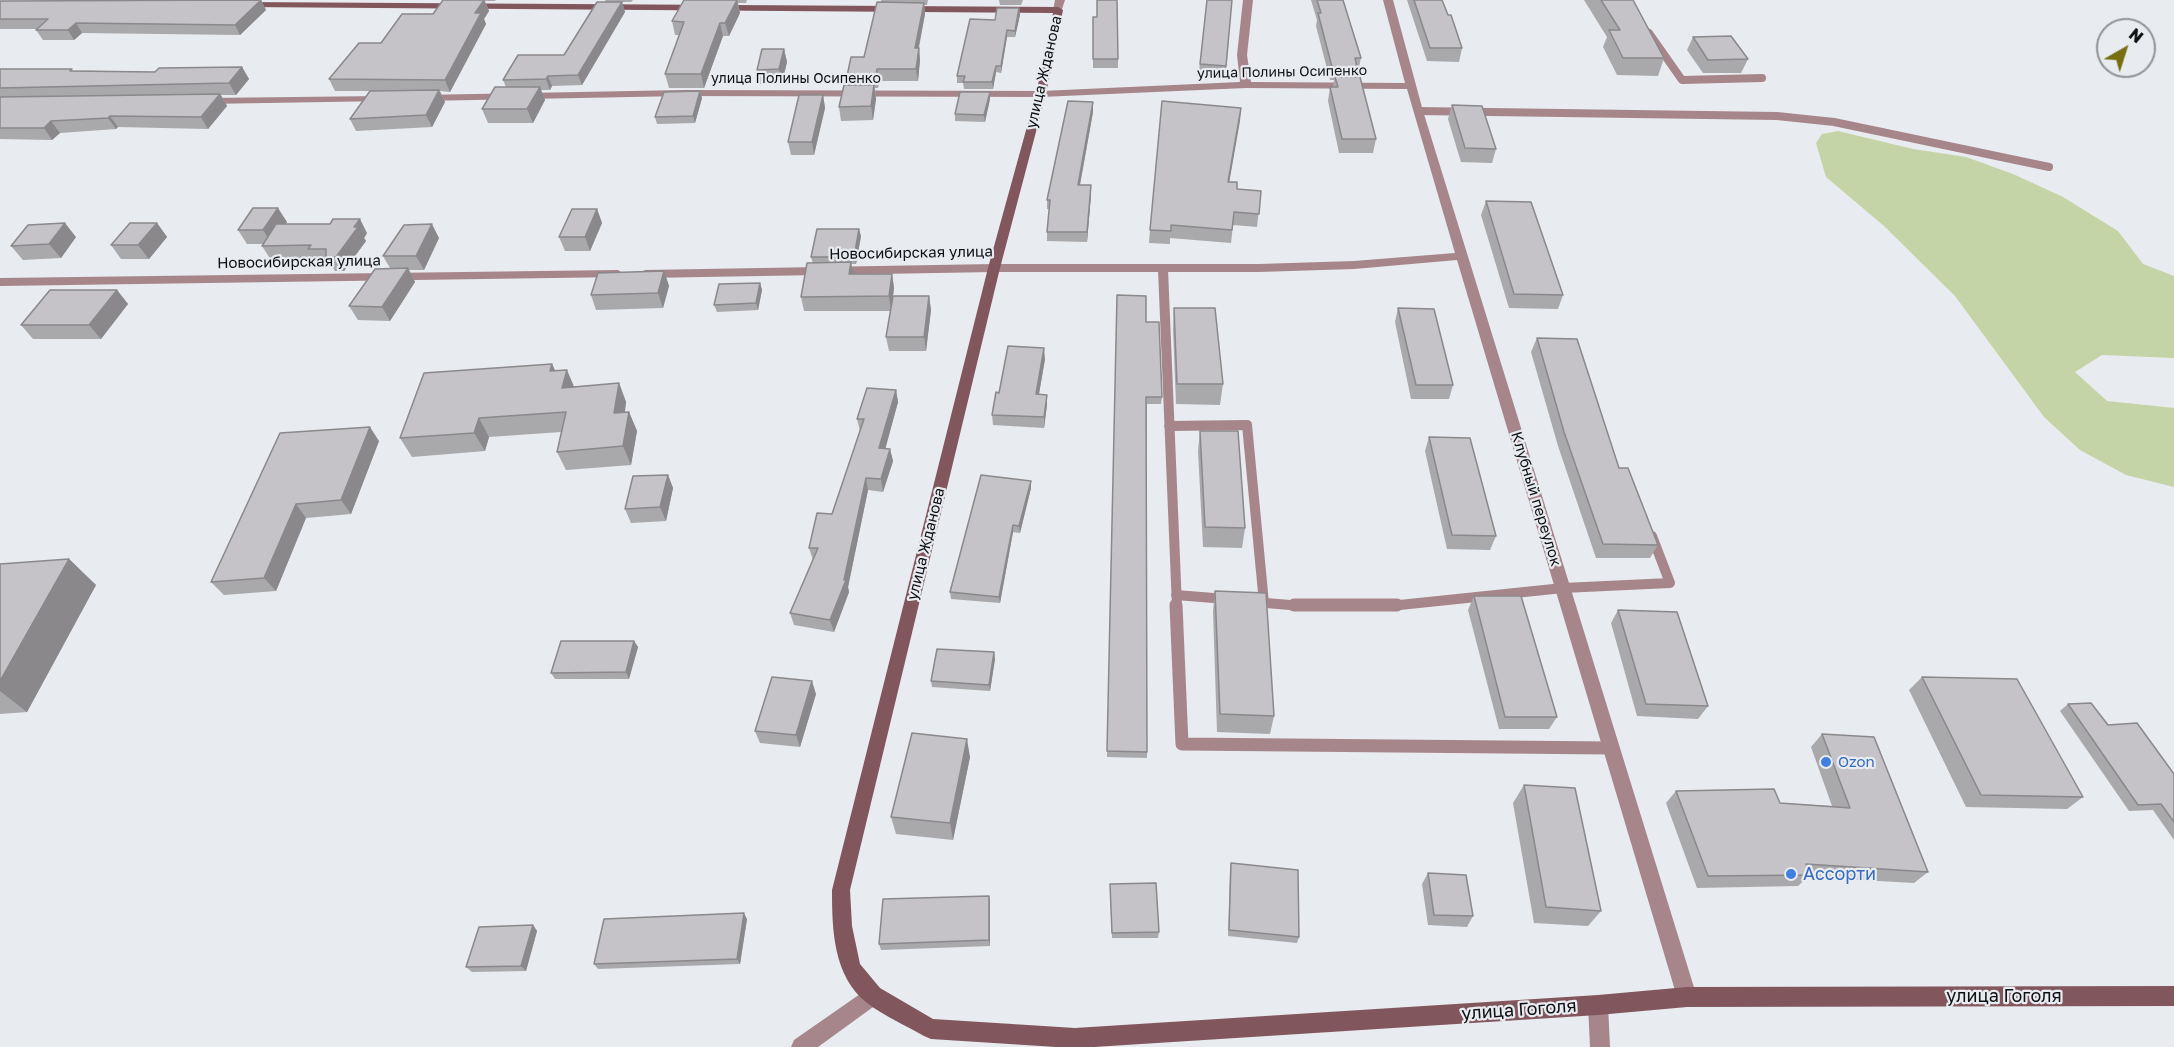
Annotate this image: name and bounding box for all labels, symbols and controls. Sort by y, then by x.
street label: улица Жданова [1022,14,1066,130]
north arrow [2096,18,2156,78]
text: N [2125,24,2147,47]
street label: улица Полины Осипенко [1197,62,1367,82]
street label: улица Полины Осипенко [711,71,881,87]
street label: Новосибирская улица [829,243,993,263]
street label: Новосибирская улица [217,252,381,272]
street label: Клубный переулок [1507,430,1565,568]
street label: улица Жданова [903,486,949,602]
place label: Ozon [1838,753,1875,771]
marker: Ozon [1819,755,1833,769]
place label: Ассорти [1803,863,1876,885]
marker: Ассорти [1784,867,1798,881]
street label: улица Гоголя [1946,985,2062,1007]
street label: улица Гоголя [1461,995,1577,1025]

